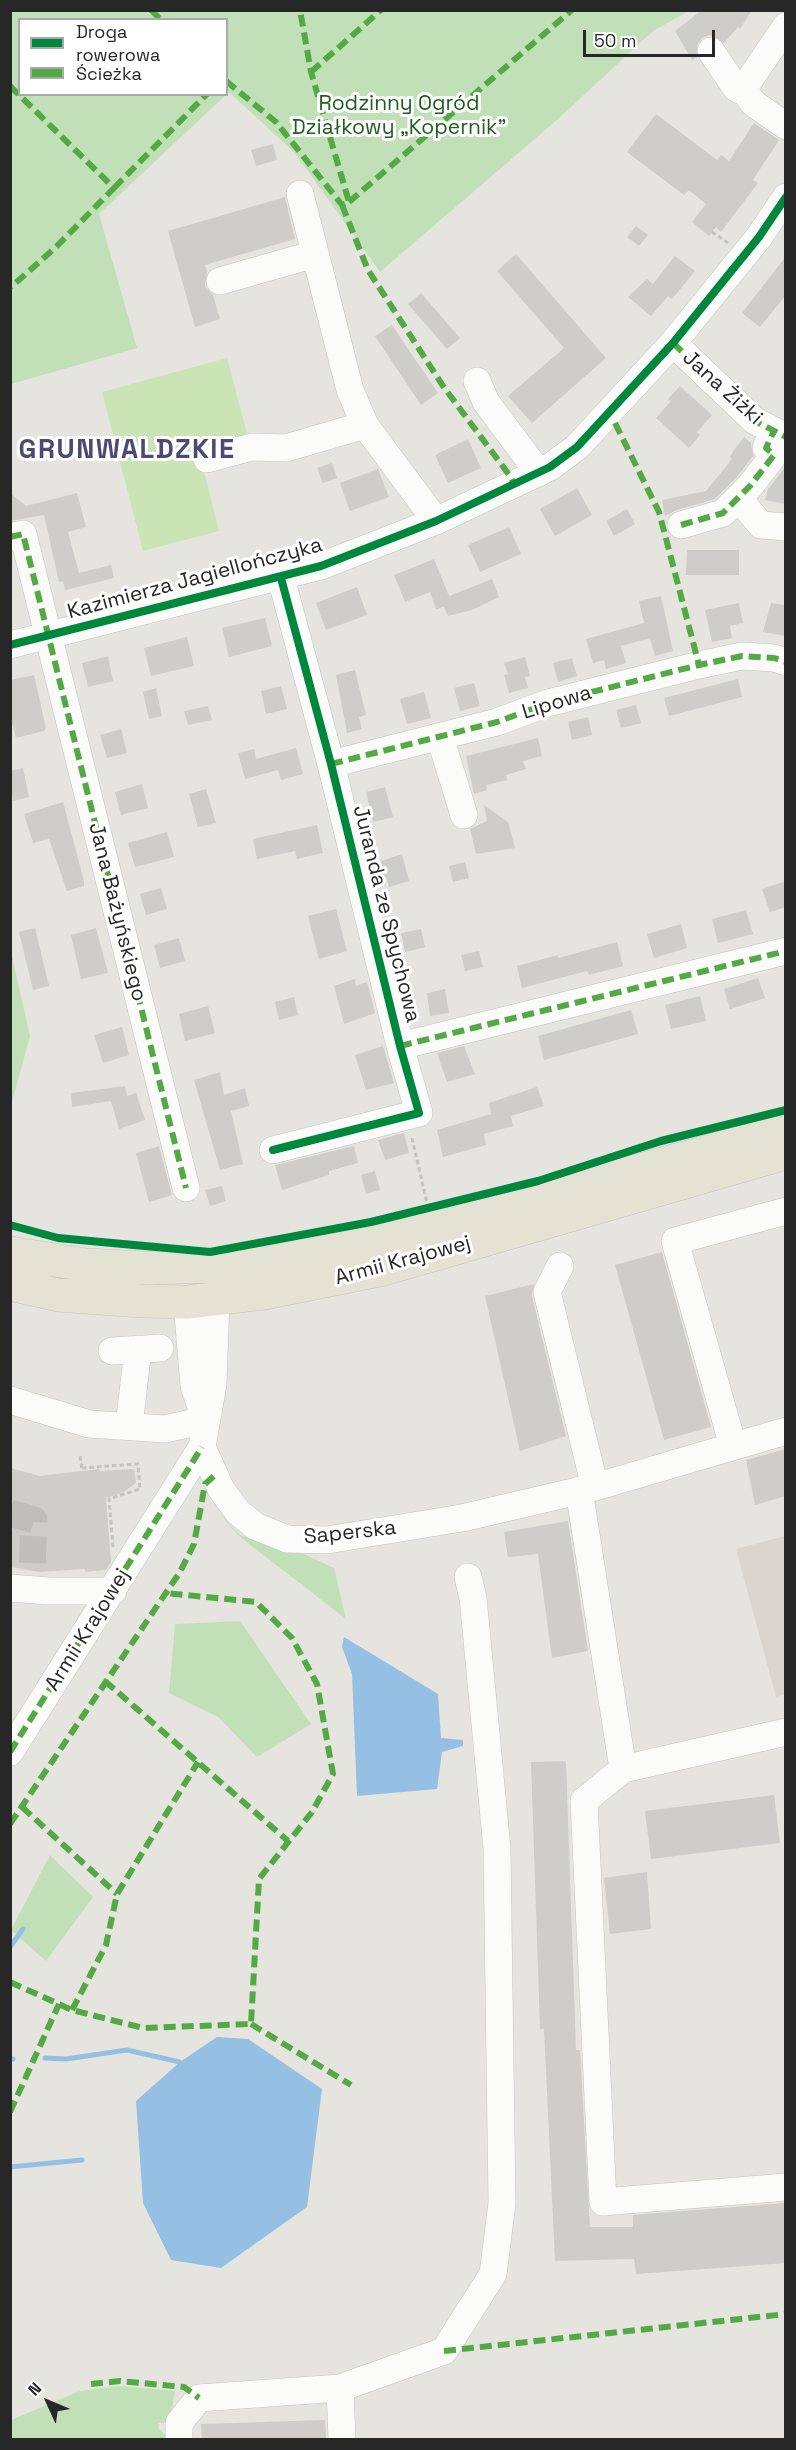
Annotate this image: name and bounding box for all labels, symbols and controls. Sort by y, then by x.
legend [18,18,228,96]
scale bar [586,18,718,56]
text: Droga rowerowa [76,20,160,66]
text: 50 m [594,29,636,52]
text: Ścieżka [76,62,142,85]
park label: Rodzinny Ogród Działkowy „Kopernik” [292,91,506,141]
street label: Jana Żiżki [677,346,767,430]
district label: GRUNWALDZKIE [19,435,235,467]
street label: Kazimierza Jagiellończyka [65,533,325,625]
street label: Lipowa [519,680,595,726]
street label: Juranda ze Spychowa [347,803,425,1025]
street label: Jana Bażyńskiego [83,820,151,1004]
street label: Armii Krajowej [332,1231,474,1291]
street label: Saperska [303,1516,397,1550]
street label: Armii Krajowej [40,1564,136,1696]
north arrow [18,2372,78,2432]
text: N [23,2378,46,2400]

